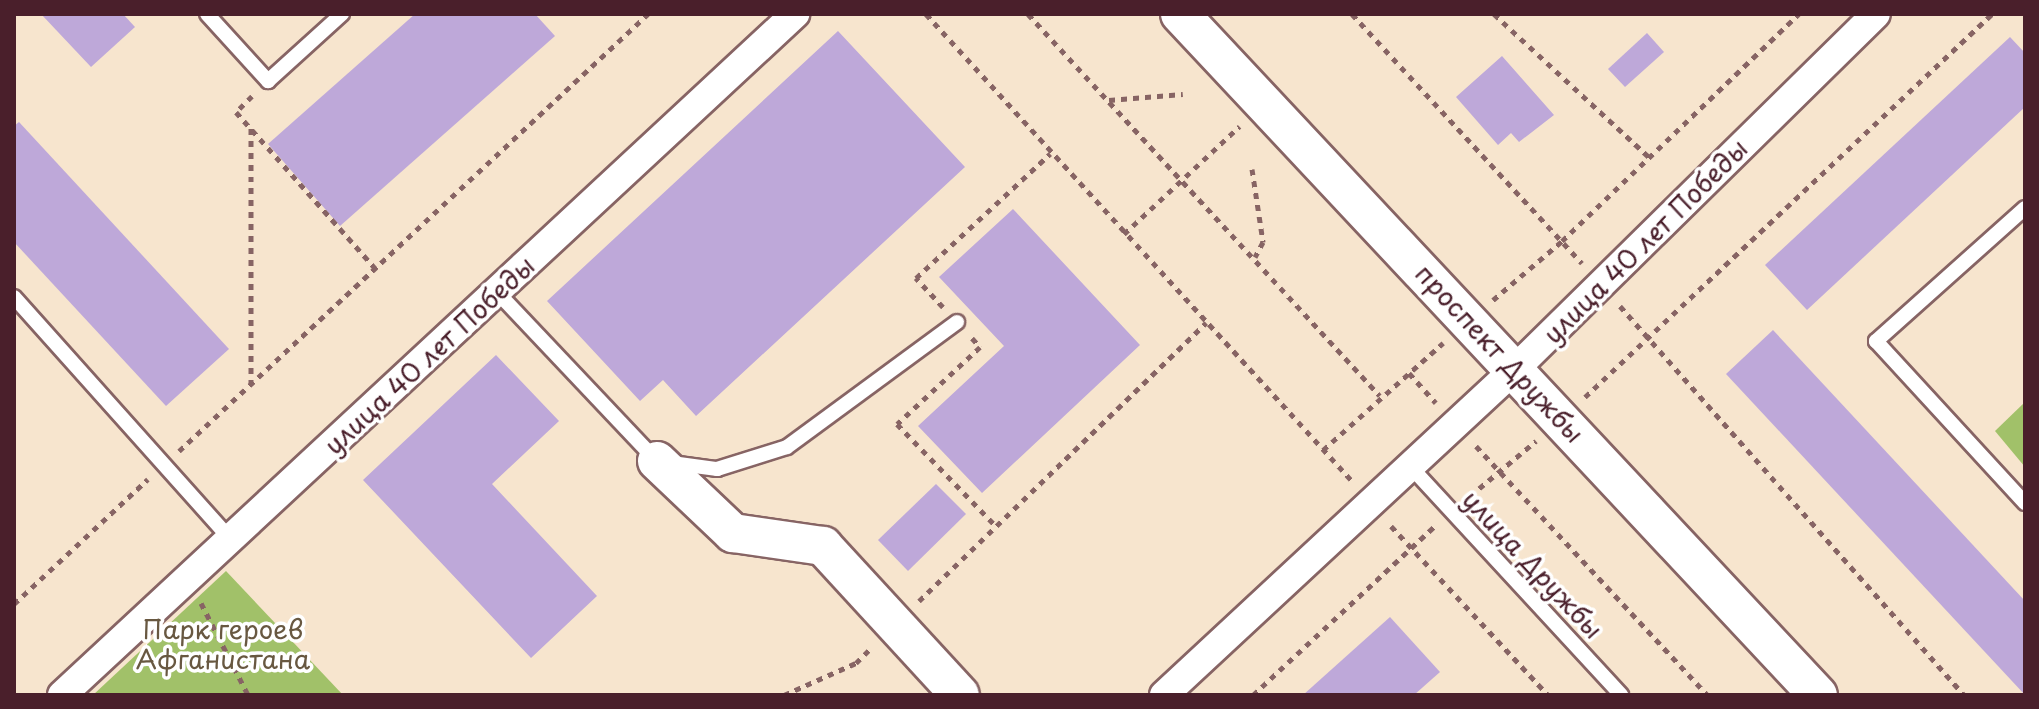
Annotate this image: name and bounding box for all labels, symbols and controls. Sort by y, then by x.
street label: улица 40 лет Победы [1536,132,1754,350]
street label: улица 40 лет Победы [317,249,541,461]
street label: проспект Дружбы [1409,257,1591,449]
street label: улица Дружбы [1456,483,1610,645]
park label: Парк героев Афганистана [136,613,310,674]

